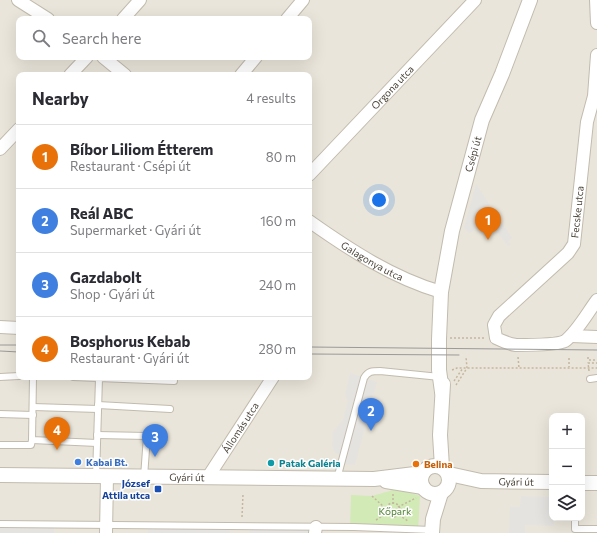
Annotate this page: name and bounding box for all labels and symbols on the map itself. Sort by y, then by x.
street label: Orgona utca [369,63,416,112]
street label: Csépi út [462,135,483,173]
street label: Fecske utca [568,185,586,239]
your location [369,190,389,210]
pin: 1 [475,207,501,240]
street label: Galagonya utca [339,239,405,283]
pin: 2 [358,398,384,431]
street label: Állomás utca [219,400,261,455]
pin: 4 [44,417,70,450]
pin: 3 [142,424,168,457]
place label: Kabai Bt. [86,456,128,468]
marker: Kabai Bt. [73,457,83,467]
place label: Patak Galéria [279,457,341,469]
marker: Patak Galéria [266,458,276,468]
place label: Belina [424,458,452,470]
marker: Belina [411,459,421,469]
street label: Gyári út [169,471,205,483]
street label: Gyári út [498,475,534,488]
place label: József Attila utca [102,477,151,501]
marker: József Attila utca [153,484,163,494]
park label: Kőpark [379,505,412,517]

